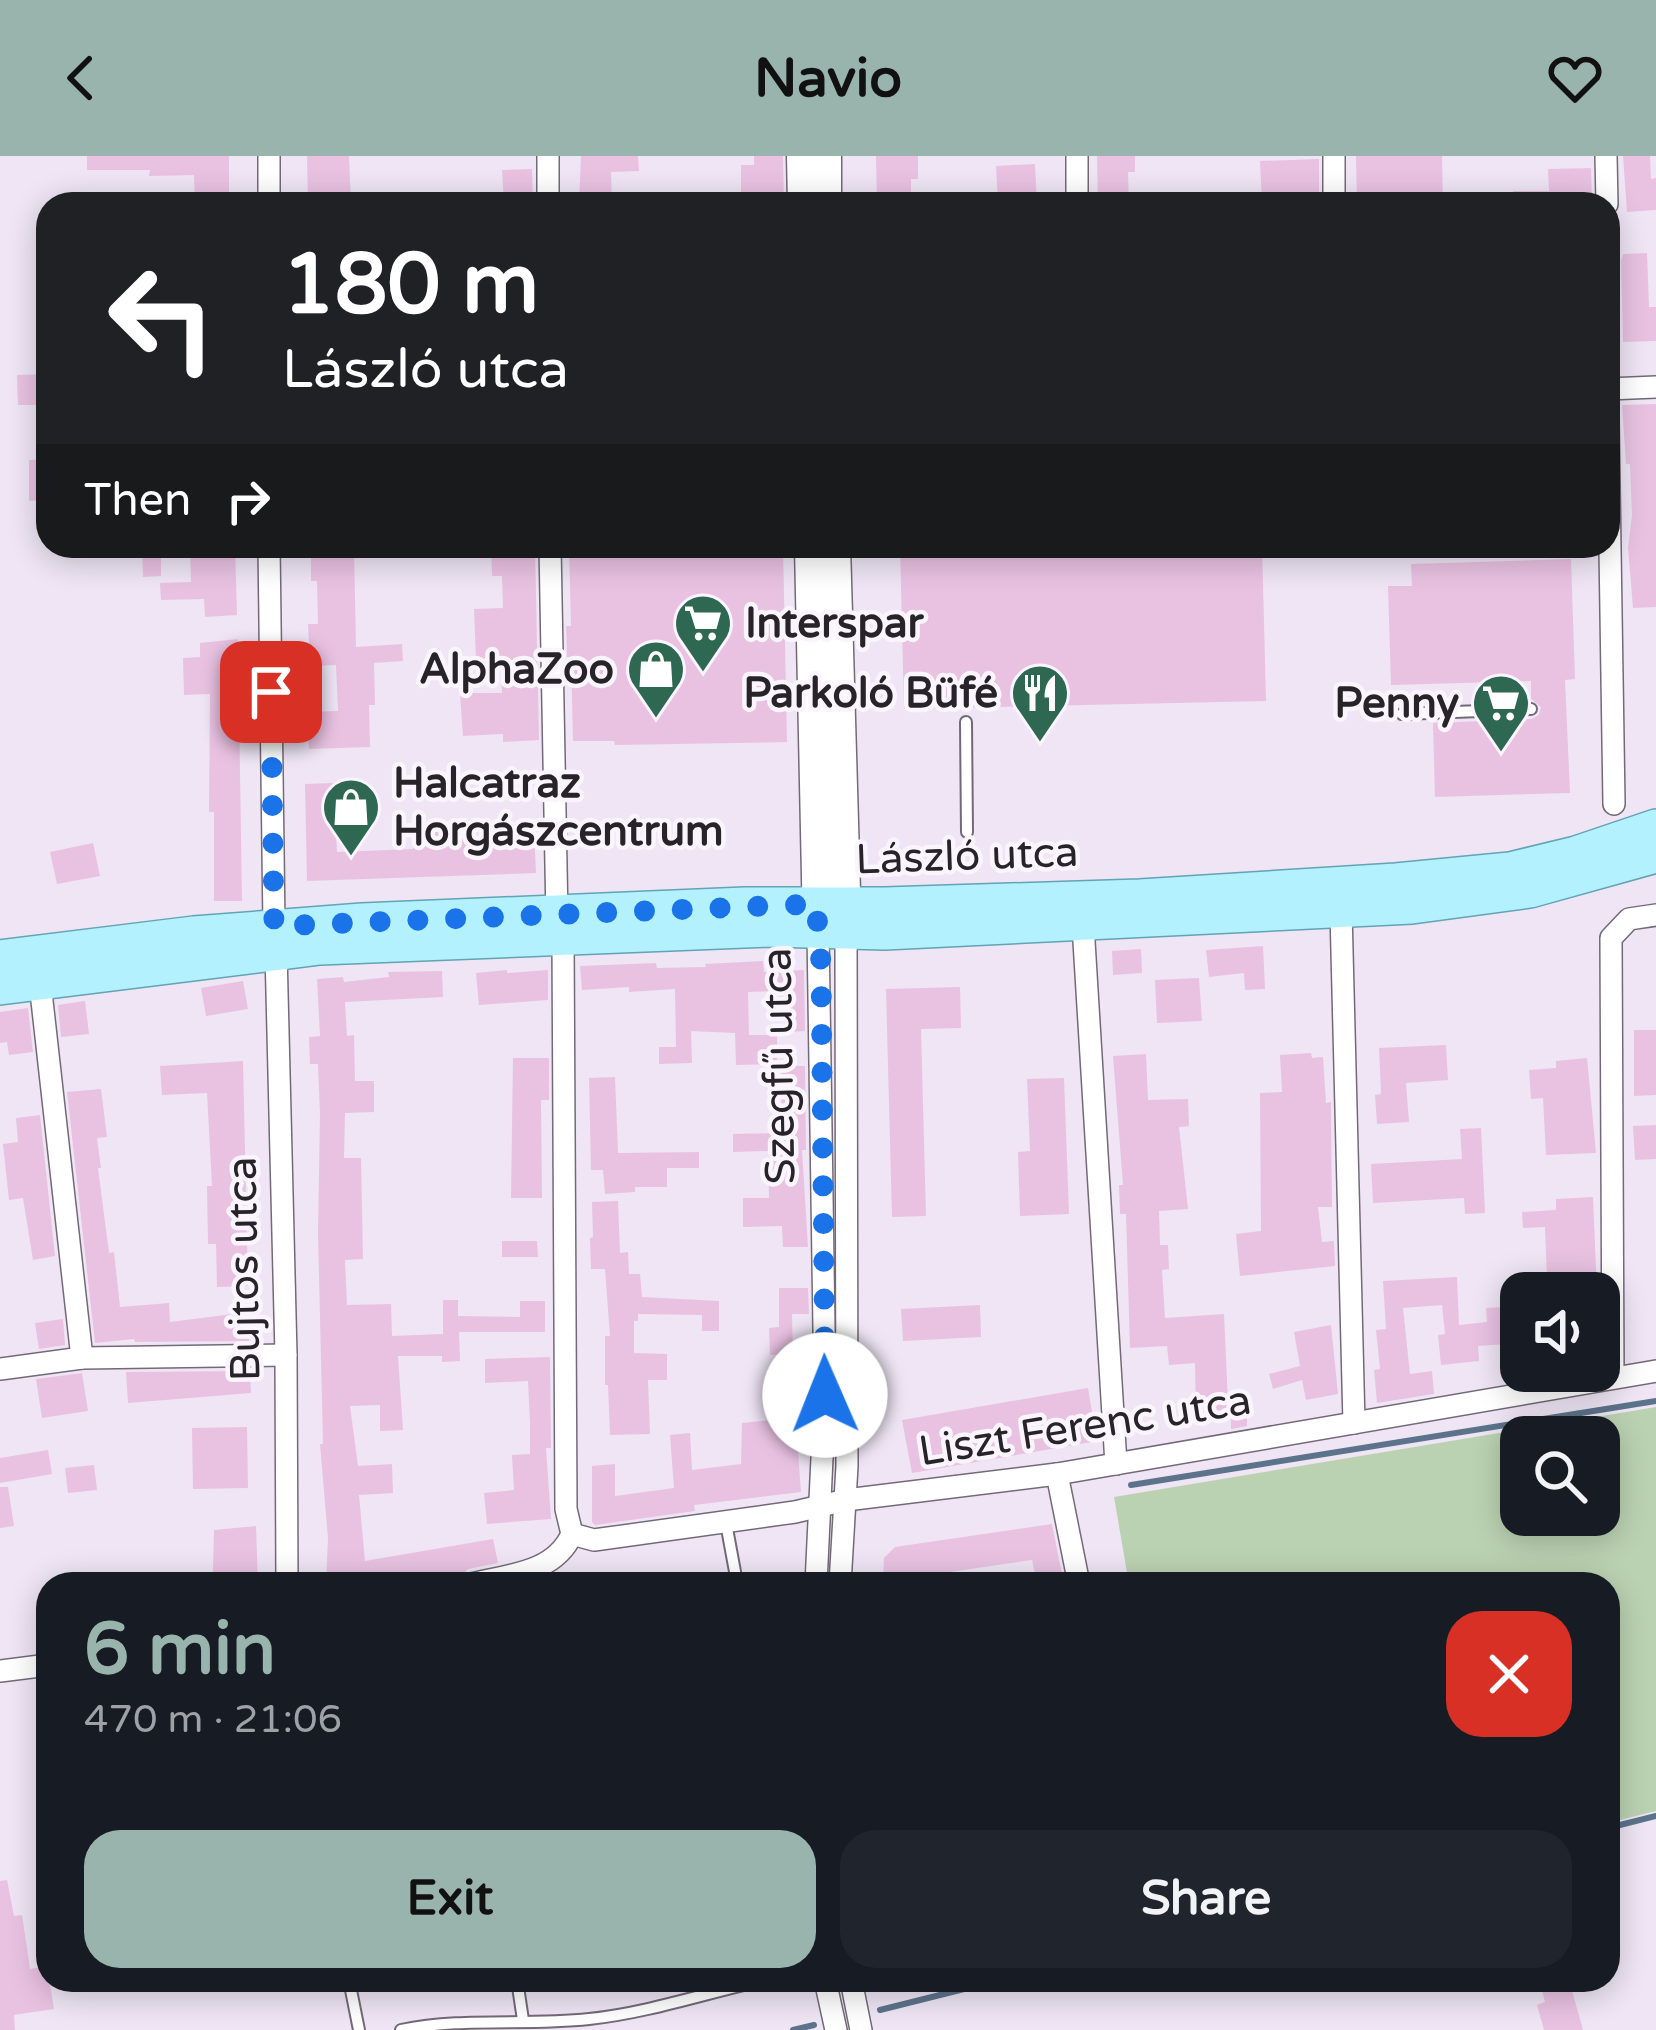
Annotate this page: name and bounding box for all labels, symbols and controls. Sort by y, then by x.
icon: back [48,45,114,111]
icon: heart [1542,45,1608,111]
text: Navio [754,46,902,111]
text: 180 m [282,235,539,336]
icon: left [84,240,240,396]
text: László utca [282,337,569,402]
icon: right [215,468,281,534]
text: Then [84,474,191,528]
supermarket icon: Interspar [672,592,734,674]
place label: Interspar [745,598,924,649]
shop icon: AlphaZoo [625,638,687,720]
pin [220,641,322,743]
place label: AlphaZoo [419,644,614,695]
icon: arrive [238,659,304,725]
restaurant icon: Parkoló Büfé [1009,662,1071,744]
place label: Parkoló Büfé [743,668,998,719]
supermarket icon: Penny [1470,672,1532,754]
place label: Penny [1334,678,1459,729]
place label: Halcatraz Horgászcentrum [393,758,724,857]
shop icon: Halcatraz Horgászcentrum [320,776,382,858]
street label: László utca [855,827,1079,885]
street label: Szegfű utca [751,947,807,1185]
street label: Bujtos utca [217,1156,271,1382]
map controls [1500,1272,1620,1536]
button: sound [1500,1272,1620,1392]
position arrow [762,1332,888,1458]
street label: Liszt Ferenc utca [915,1375,1255,1477]
button: search [1500,1416,1620,1536]
text: 6 min [84,1607,276,1694]
button: close [1446,1611,1572,1737]
text: 470 m · 21:06 [84,1696,342,1743]
button: Exit [84,1830,816,1968]
button: Share [840,1830,1572,1968]

